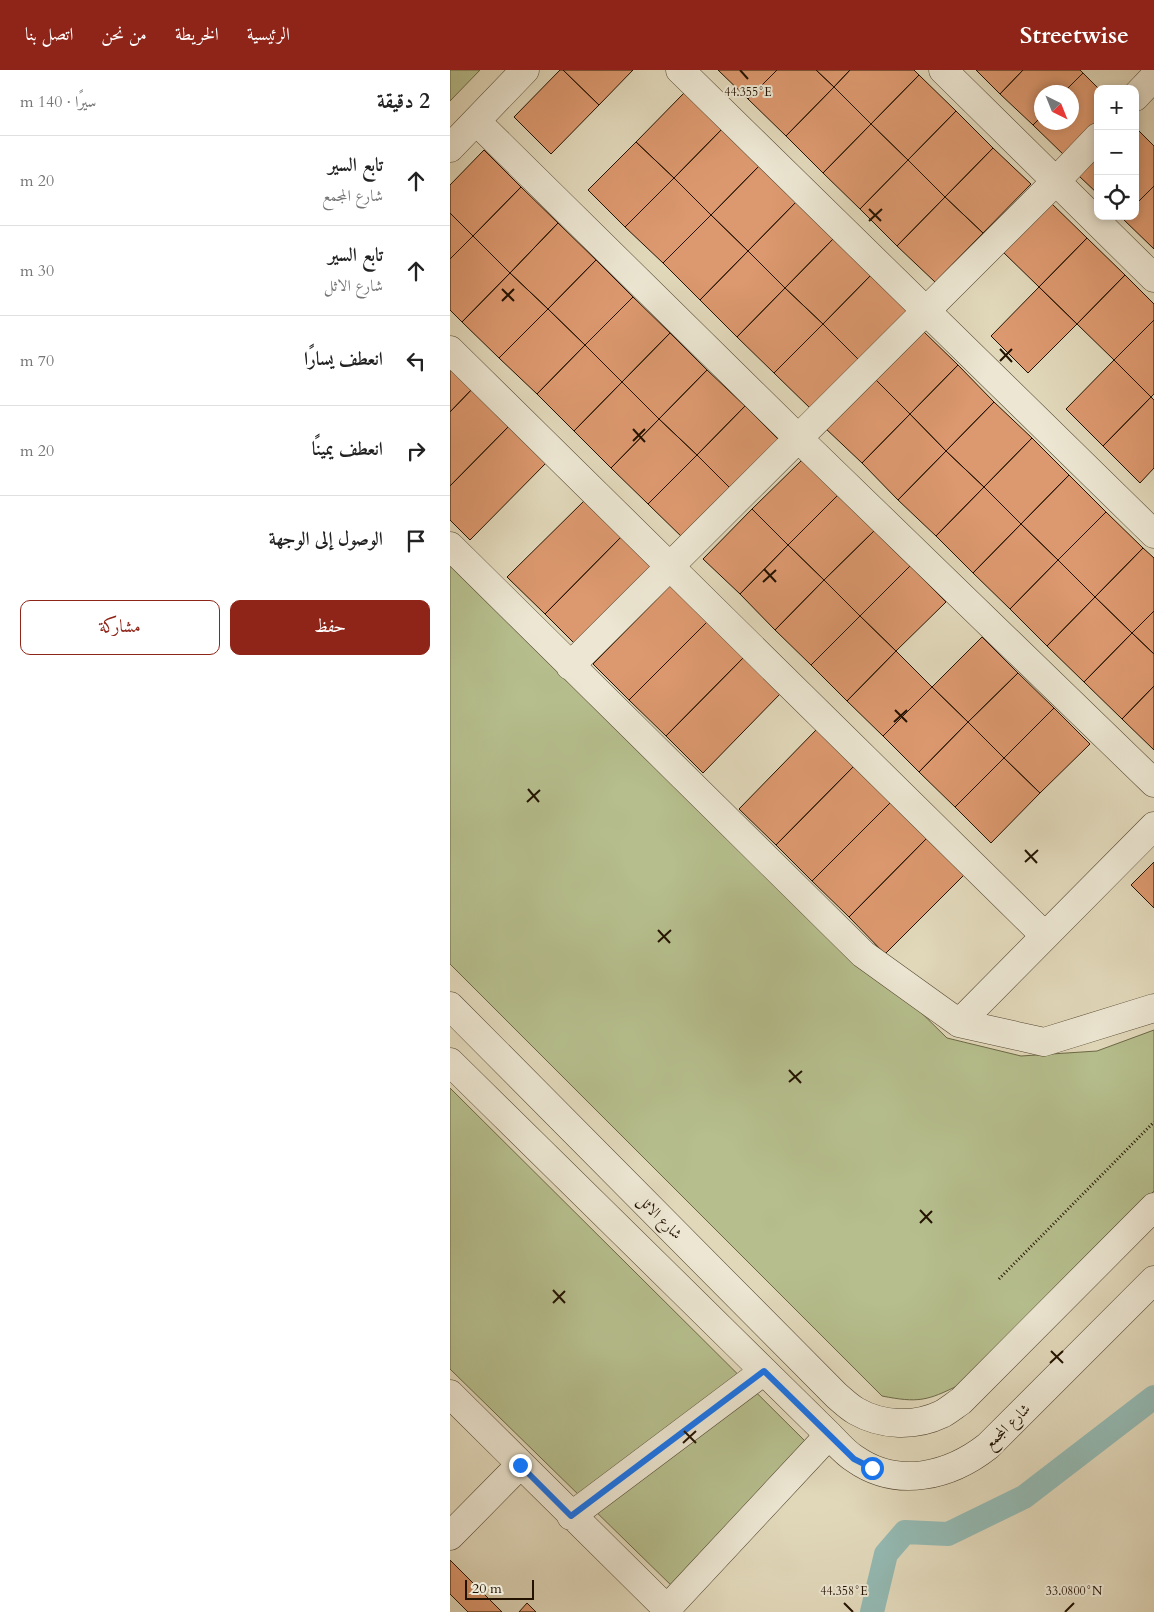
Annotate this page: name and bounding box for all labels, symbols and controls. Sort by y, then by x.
text: Streetwise [1020,19,1129,52]
text: اتصل بنا [25,22,73,47]
text: من نحن [101,22,147,47]
text: الخريطة [175,22,219,47]
text: الرئيسية [247,22,290,47]
text: 44.355°E [724,84,772,100]
north arrow [1034,85,1079,130]
map controls [1094,85,1139,220]
button: + [1094,85,1139,130]
text: 2 دقيقة [377,87,430,116]
text: سيرًا · 140 m [20,91,96,113]
button: − [1094,130,1139,175]
text: تابع السير [328,152,383,178]
icon: ahead [402,167,430,195]
text: 20 m [20,170,54,192]
button: locate [1094,175,1139,220]
text: شارع المجمع [322,185,383,207]
text: تابع السير [328,242,383,268]
icon: ahead [402,257,430,285]
text: 30 m [20,260,54,282]
text: شارع الاثل [324,275,383,297]
text: انعطف يسارًا [304,346,383,372]
icon: left [402,347,430,375]
text: 70 m [20,350,54,372]
text: انعطف يمينًا [312,436,383,462]
icon: right [402,437,430,465]
text: 20 m [20,440,54,462]
text: الوصول إلى الوجهة [269,526,383,552]
icon: arrive [402,527,430,555]
button: مشاركة [20,600,220,655]
button: حفظ [230,600,430,655]
street label: شارع الاثل [631,1190,687,1246]
street label: شارع المجمع [979,1399,1037,1456]
route end [509,1454,532,1477]
route start [861,1457,884,1480]
scale bar [465,1577,534,1600]
text: 20 m [472,1579,502,1598]
text: 44.358°E [820,1583,868,1599]
text: 33.0800°N [1046,1583,1103,1599]

